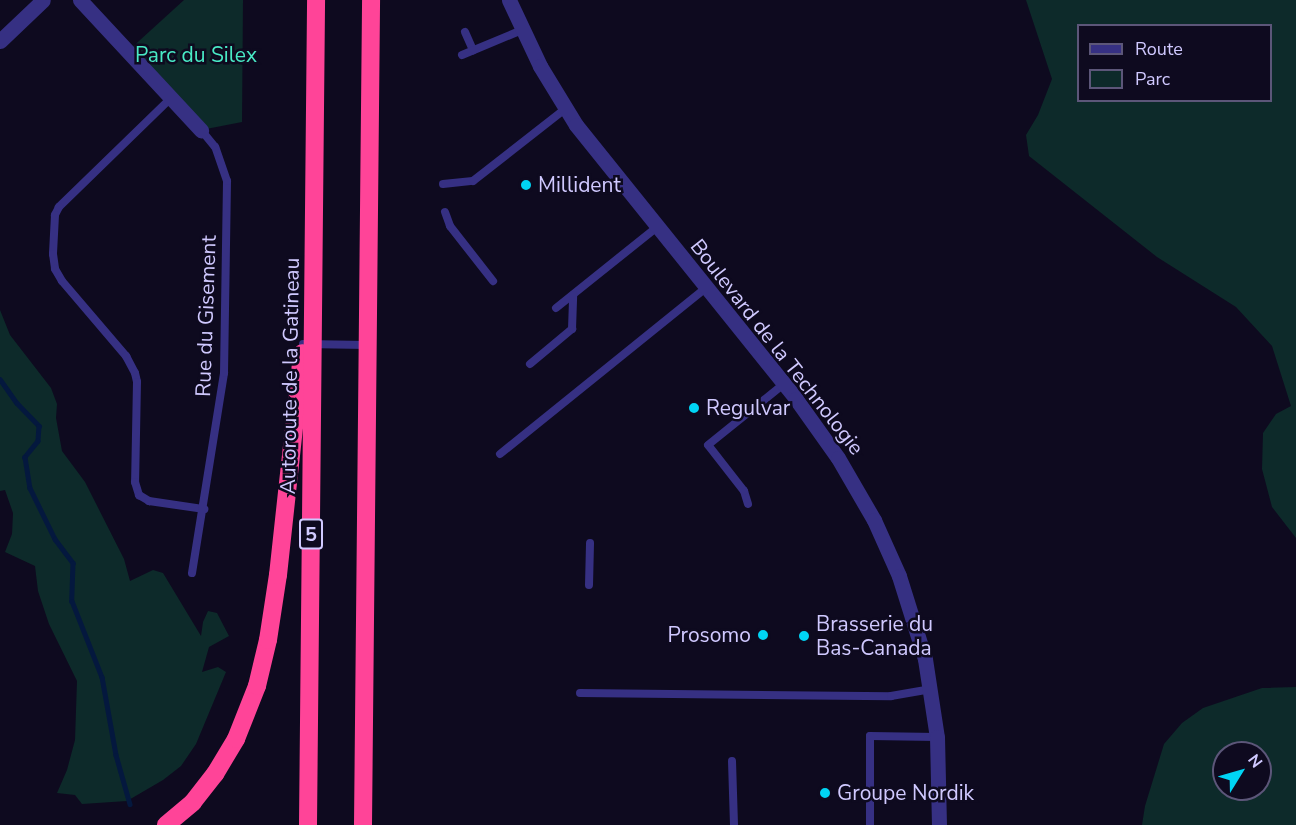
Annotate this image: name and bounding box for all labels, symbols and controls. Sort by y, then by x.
legend [1077,24,1272,102]
text: Route [1135,37,1183,61]
park label: Parc du Silex [135,42,257,68]
text: Parc [1135,67,1170,91]
place label: Millident [538,172,621,198]
marker: Millident [519,178,533,192]
street label: Boulevard de la Technologie [685,234,869,460]
street label: Rue du Gisement [191,235,221,397]
street label: Autoroute de la Gatineau [275,257,305,495]
place label: Regulvar [706,395,790,421]
marker: Regulvar [687,401,701,415]
road number: 5 [299,517,323,551]
place label: Brasserie du Bas-Canada [816,611,933,661]
place label: Prosomo [667,622,751,648]
marker: Prosomo [756,628,770,642]
marker: Brasserie du Bas-Canada [797,629,811,643]
north arrow [1212,741,1272,801]
text: N [1242,750,1267,773]
place label: Groupe Nordik [837,780,974,806]
marker: Groupe Nordik [818,786,832,800]

